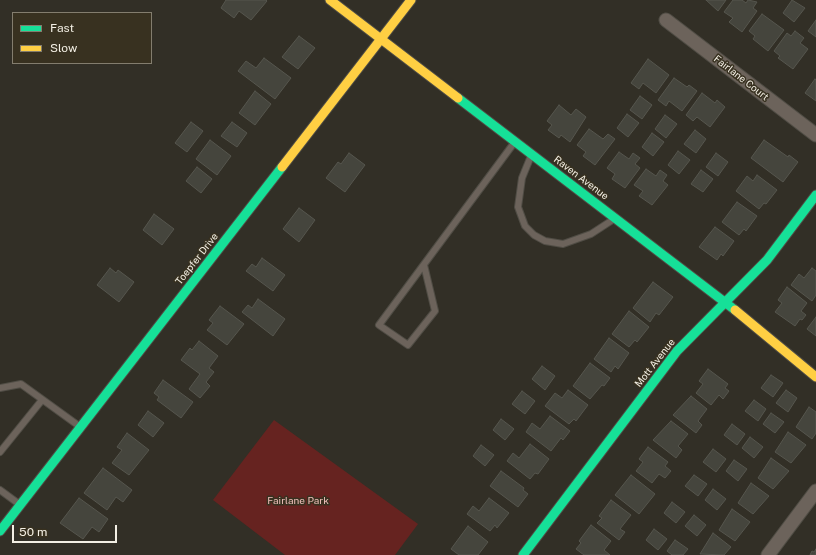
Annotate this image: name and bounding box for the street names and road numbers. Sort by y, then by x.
street label: Fairlane Court [711,53,771,103]
street label: Raven Avenue [551,154,611,202]
street label: Toepfer Drive [173,231,221,287]
street label: Mott Avenue [632,336,678,390]

